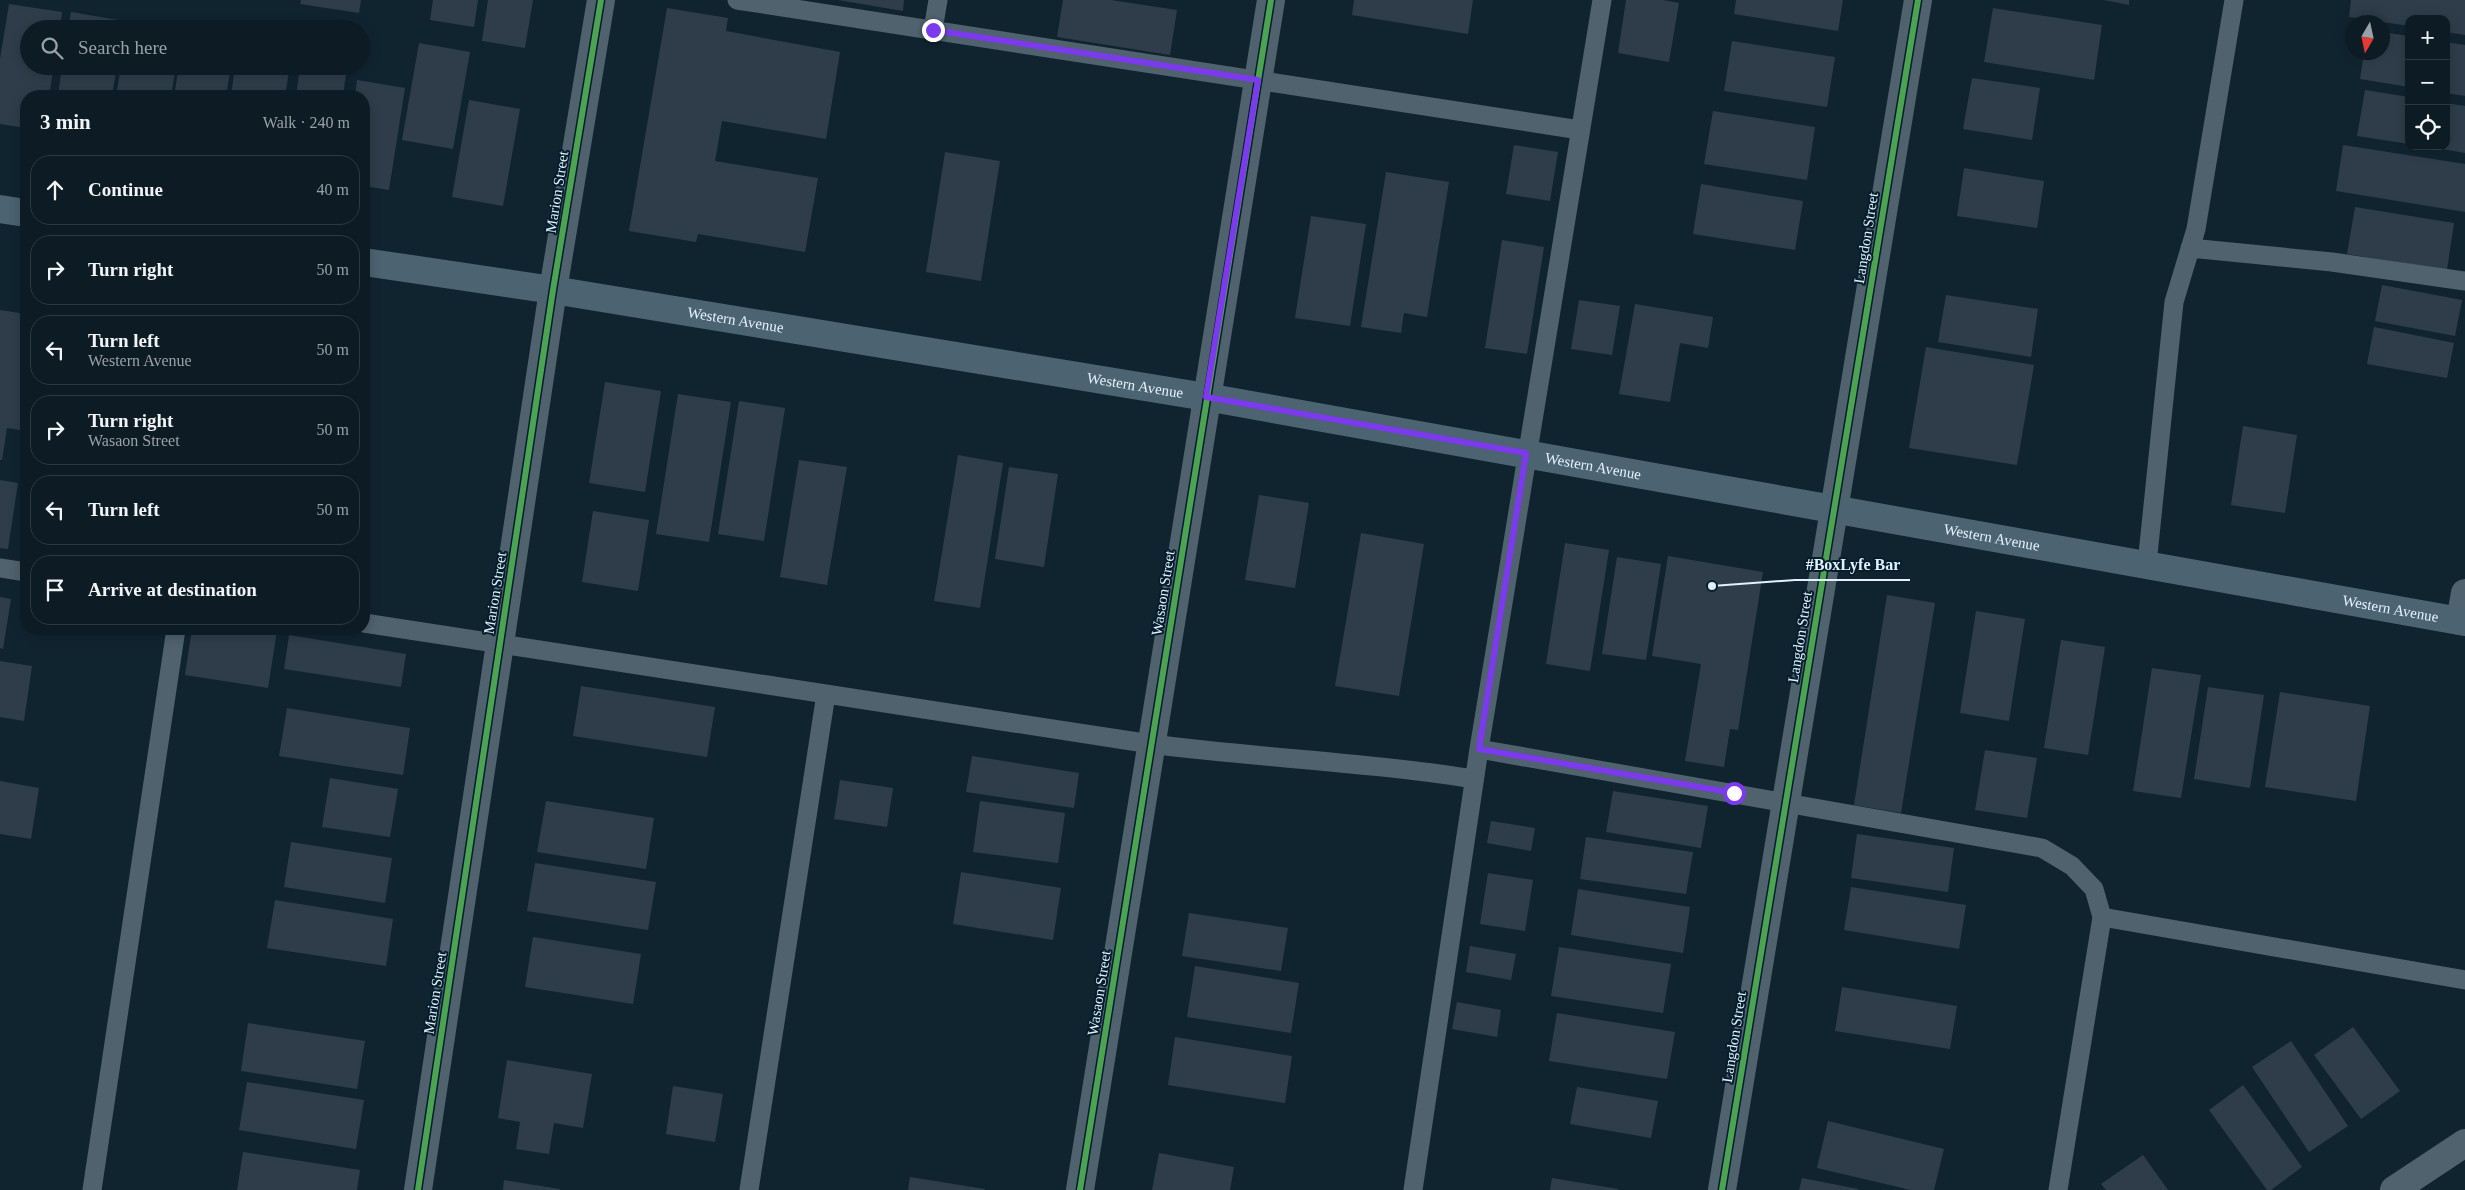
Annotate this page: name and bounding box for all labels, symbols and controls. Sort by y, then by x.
north arrow [2345,15,2390,60]
map controls [2405,15,2450,150]
button: + [2405,15,2450,60]
route end [922,19,945,42]
search box [20,20,370,75]
icon: search [38,34,66,62]
text: Search here [78,37,167,58]
button: − [2405,60,2450,105]
button: locate [2405,105,2450,150]
text: 3 min [40,110,91,134]
text: Walk · 240 m [263,114,350,131]
street label: Marion Street [543,149,572,234]
icon: ahead [41,176,69,204]
text: Continue [88,179,163,200]
text: 40 m [317,181,349,198]
street label: Langdon Street [1851,190,1881,285]
icon: right [41,256,69,284]
text: Turn right [88,259,173,280]
text: 50 m [317,261,349,278]
street label: Western Avenue [686,304,785,336]
text: Turn left [88,330,160,351]
icon: left [41,336,69,364]
text: 50 m [317,341,349,358]
text: Western Avenue [88,352,192,369]
street label: Western Avenue [1086,370,1185,401]
text: Turn right [88,410,173,431]
icon: right [41,416,69,444]
text: 50 m [317,421,349,438]
text: Wasaon Street [88,432,180,449]
street label: Western Avenue [1544,450,1643,483]
icon: left [41,496,69,524]
text: Turn left [88,499,160,520]
text: 50 m [317,501,349,518]
street label: Western Avenue [1942,521,2041,554]
street label: Wasaon Street [1148,549,1178,637]
callout: #BoxLyfe Bar [1795,549,1910,580]
street label: Marion Street [481,550,510,635]
text: #BoxLyfe Bar [1806,556,1900,574]
icon: arrive [41,576,69,604]
text: Arrive at destination [88,579,257,600]
street label: Langdon Street [1785,589,1815,684]
street label: Western Avenue [2341,592,2440,625]
route start [1723,782,1746,805]
street label: Wasaon Street [1084,949,1114,1037]
street label: Marion Street [421,950,450,1035]
street label: Langdon Street [1719,989,1749,1084]

